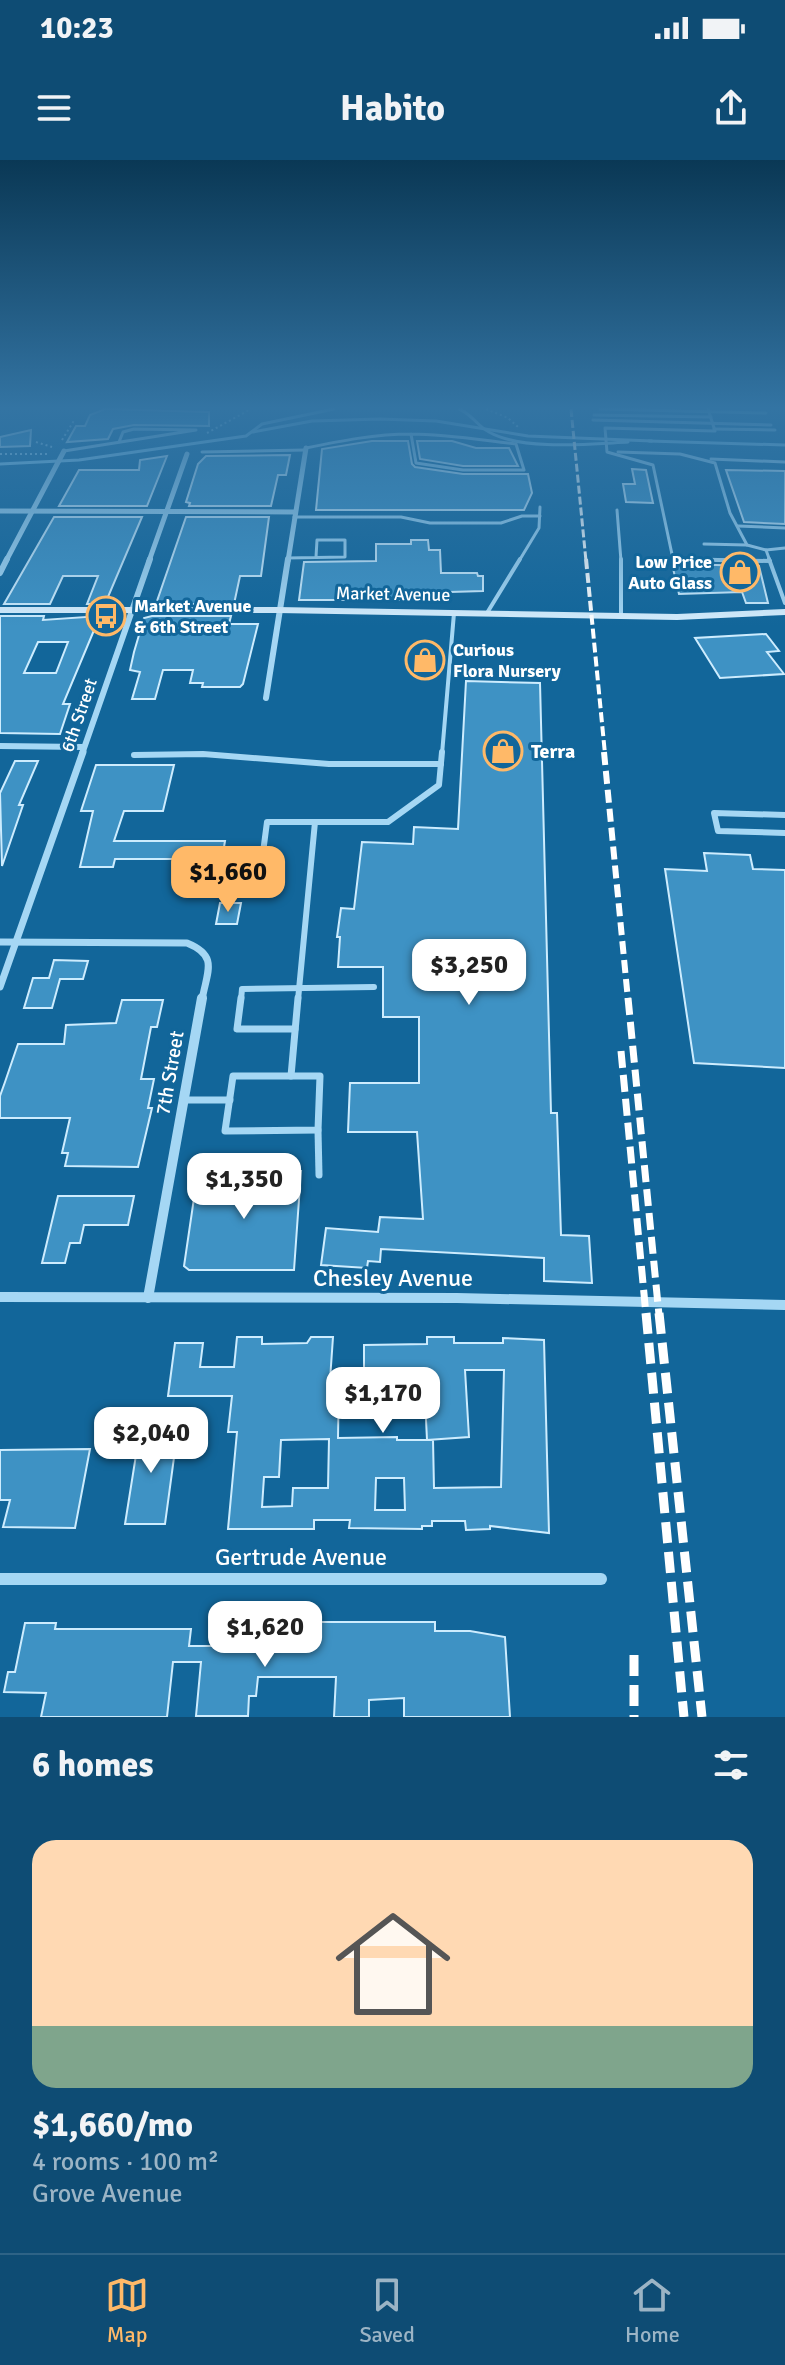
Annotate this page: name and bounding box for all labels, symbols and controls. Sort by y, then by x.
text: 10:23 [40,10,114,47]
icon: menu [32,86,76,130]
text: Habito [340,86,445,131]
icon: share [709,86,753,130]
place label: Low Price Auto Glass [628,551,712,594]
shop icon: Low Price Auto Glass [719,551,761,593]
street label: Market Avenue [336,582,450,606]
bus stop icon: Market Avenue & 6th Street [85,595,127,637]
place label: Market Avenue & 6th Street [134,595,251,638]
shop icon: Curious Flora Nursery [404,639,446,681]
place label: Curious Flora Nursery [453,639,561,682]
street label: 6th Street [56,675,102,755]
shop icon: Terra [482,730,524,772]
place label: Terra [531,739,575,764]
pin: $1,660 [163,846,293,914]
text: $1,660 [189,856,267,888]
pin: $3,250 [404,939,534,1007]
text: $3,250 [430,949,508,981]
street label: 7th Street [150,1029,190,1117]
pin: $1,350 [179,1153,309,1221]
text: $1,350 [205,1163,283,1195]
street label: Chesley Avenue [313,1263,473,1293]
pin: $1,170 [318,1367,448,1435]
text: $1,170 [344,1377,422,1409]
pin: $2,040 [86,1407,216,1475]
text: $2,040 [112,1417,190,1449]
street label: Gertrude Avenue [215,1542,387,1572]
pin: $1,620 [200,1601,330,1669]
text: $1,620 [226,1611,304,1643]
icon: filters [709,1743,753,1787]
text: 6 homes [32,1744,153,1786]
icon: home [321,1892,465,2036]
text: $1,660/mo [32,2104,193,2146]
text: 4 rooms · 100 m² [32,2146,219,2178]
text: Grove Avenue [32,2178,183,2210]
tab: Map [105,2273,149,2348]
tab: Saved [359,2273,415,2348]
tab: Home [625,2273,680,2348]

